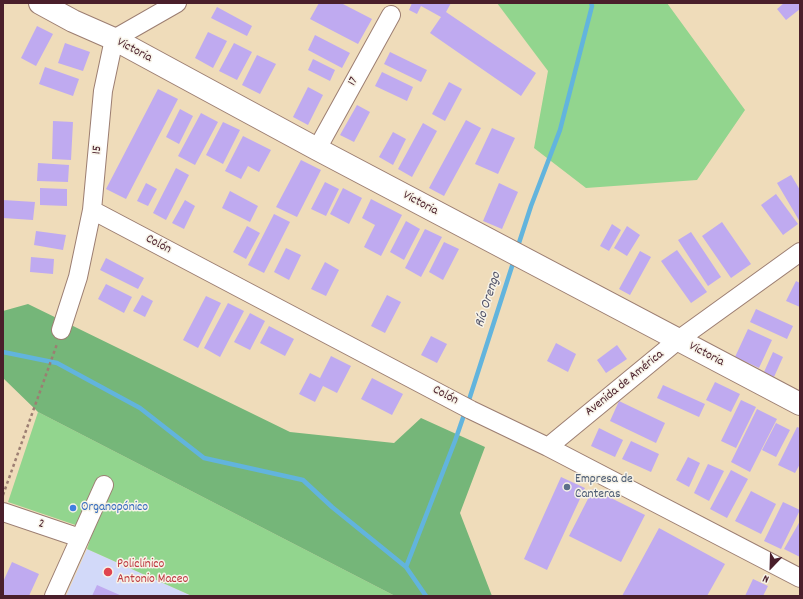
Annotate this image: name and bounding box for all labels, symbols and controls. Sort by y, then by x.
street label: Victoria [114,35,154,67]
street label: 17 [345,75,363,89]
street label: 15 [90,145,106,155]
street label: Victoria [400,188,440,220]
street label: Colón [142,232,174,258]
water label: Río Orengo [472,270,506,330]
street label: Victoria [686,339,726,371]
street label: Avenida de América [582,347,668,421]
street label: Colón [429,383,461,409]
place label: Empresa de Canteras [575,472,633,503]
marker: Empresa de Canteras [562,482,572,492]
place label: Organopónico [81,500,148,516]
marker: Organopónico [68,503,78,513]
street label: 2 [36,517,46,533]
north arrow [751,547,791,587]
place label: Policlínico Antonio Maceo [117,557,188,588]
marker: Policlínico Antonio Maceo [102,566,114,578]
text: N [761,570,772,586]

